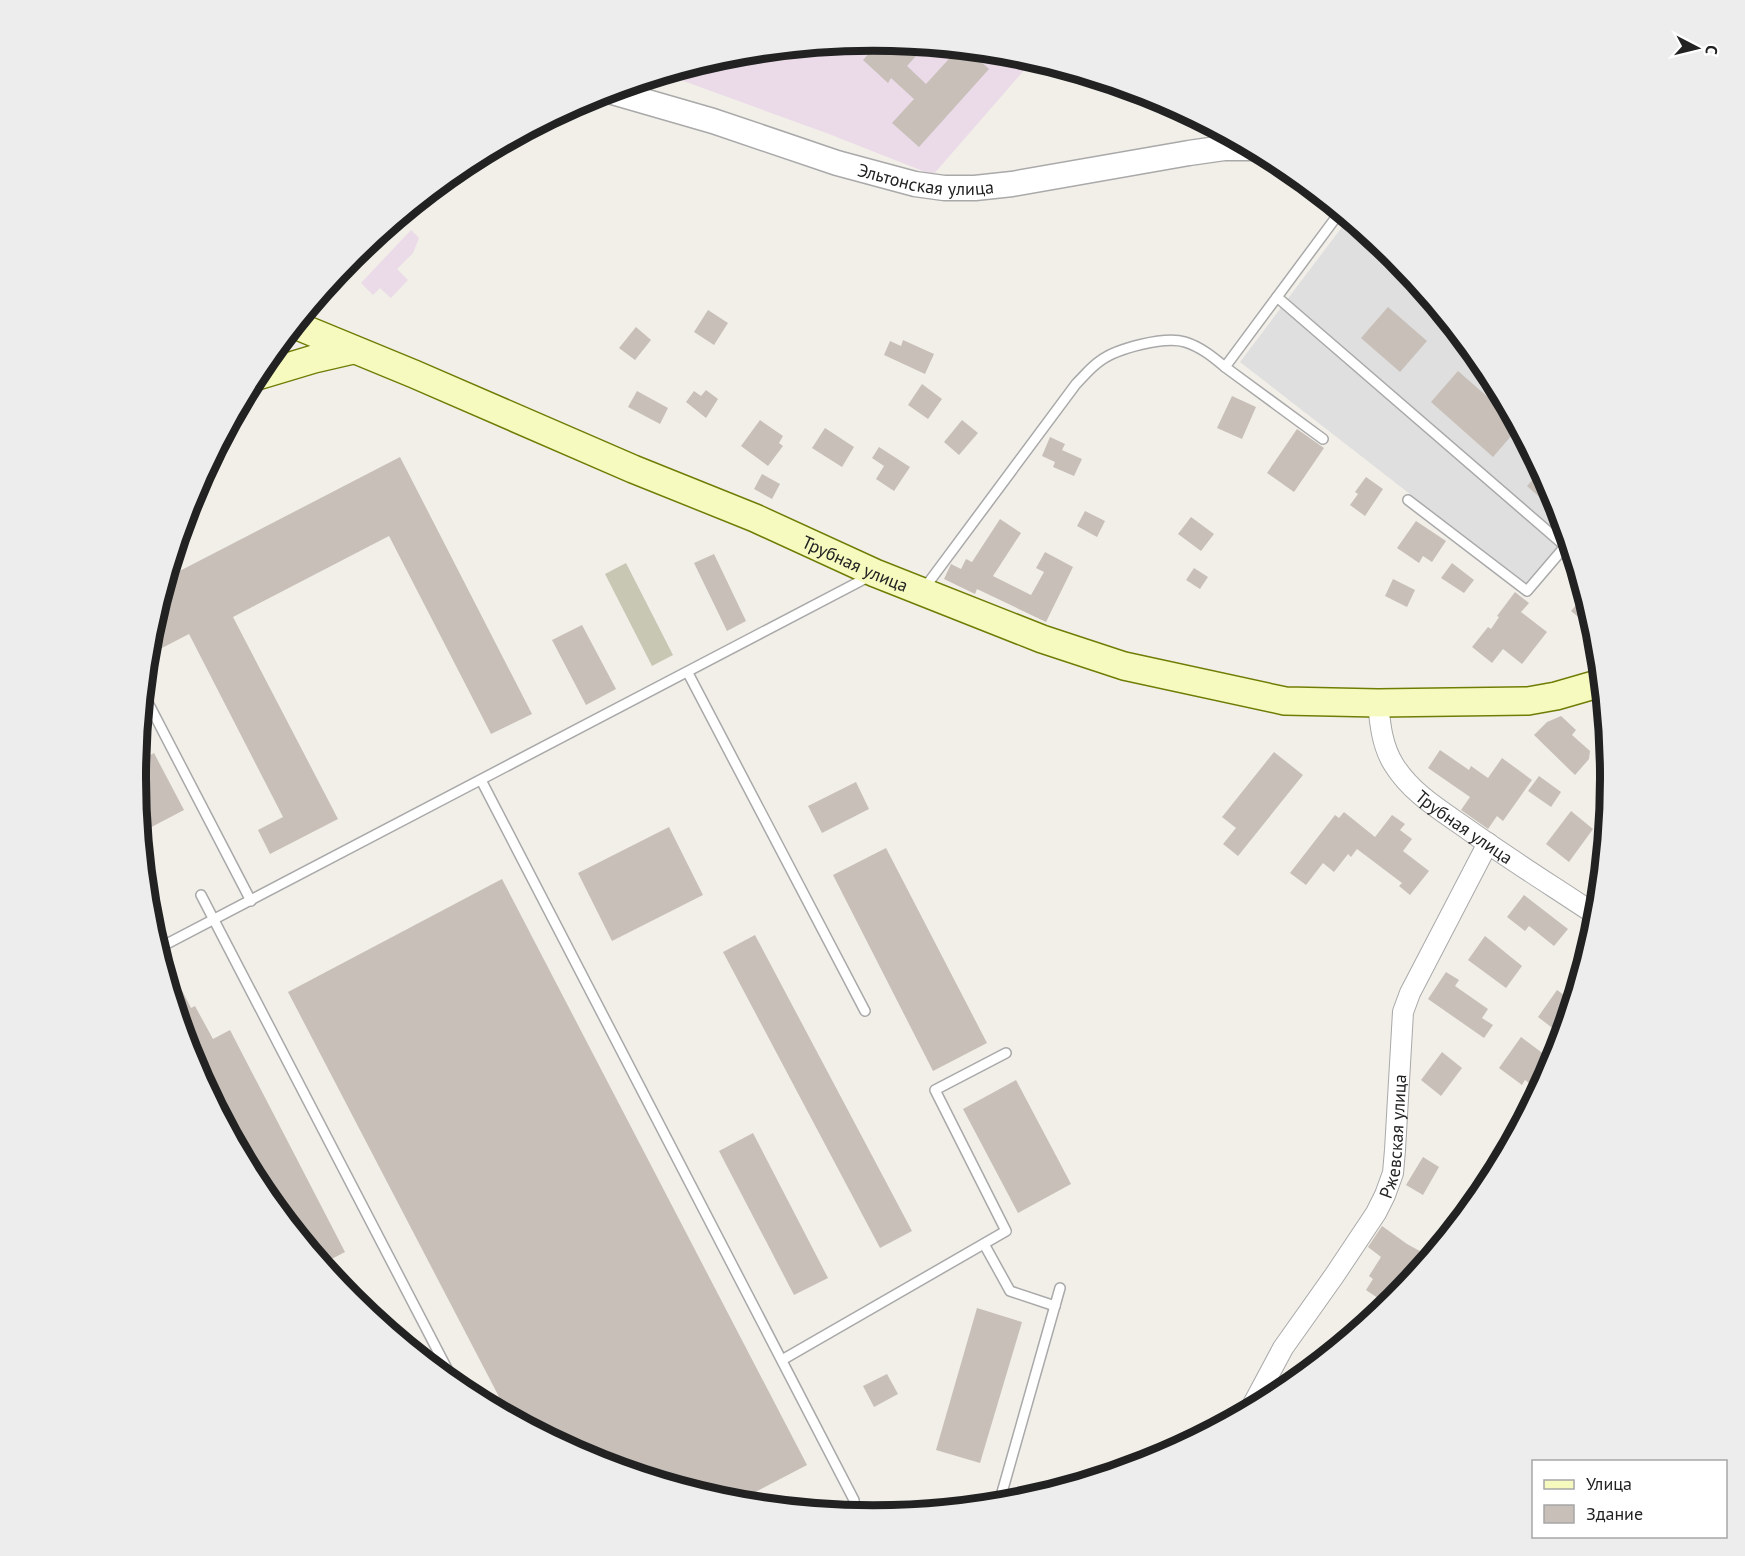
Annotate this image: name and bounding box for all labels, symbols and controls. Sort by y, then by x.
north arrow [1667,18,1727,78]
text: С [1701,44,1722,56]
street label: Эльтонская улица [855,158,995,200]
street label: Трубная улица [799,530,912,597]
street label: Трубная улица [1411,785,1517,869]
street label: Ржевская улица [1373,1074,1411,1201]
legend [1532,1460,1727,1538]
text: Улица [1586,1472,1632,1495]
text: Здание [1586,1502,1643,1525]

